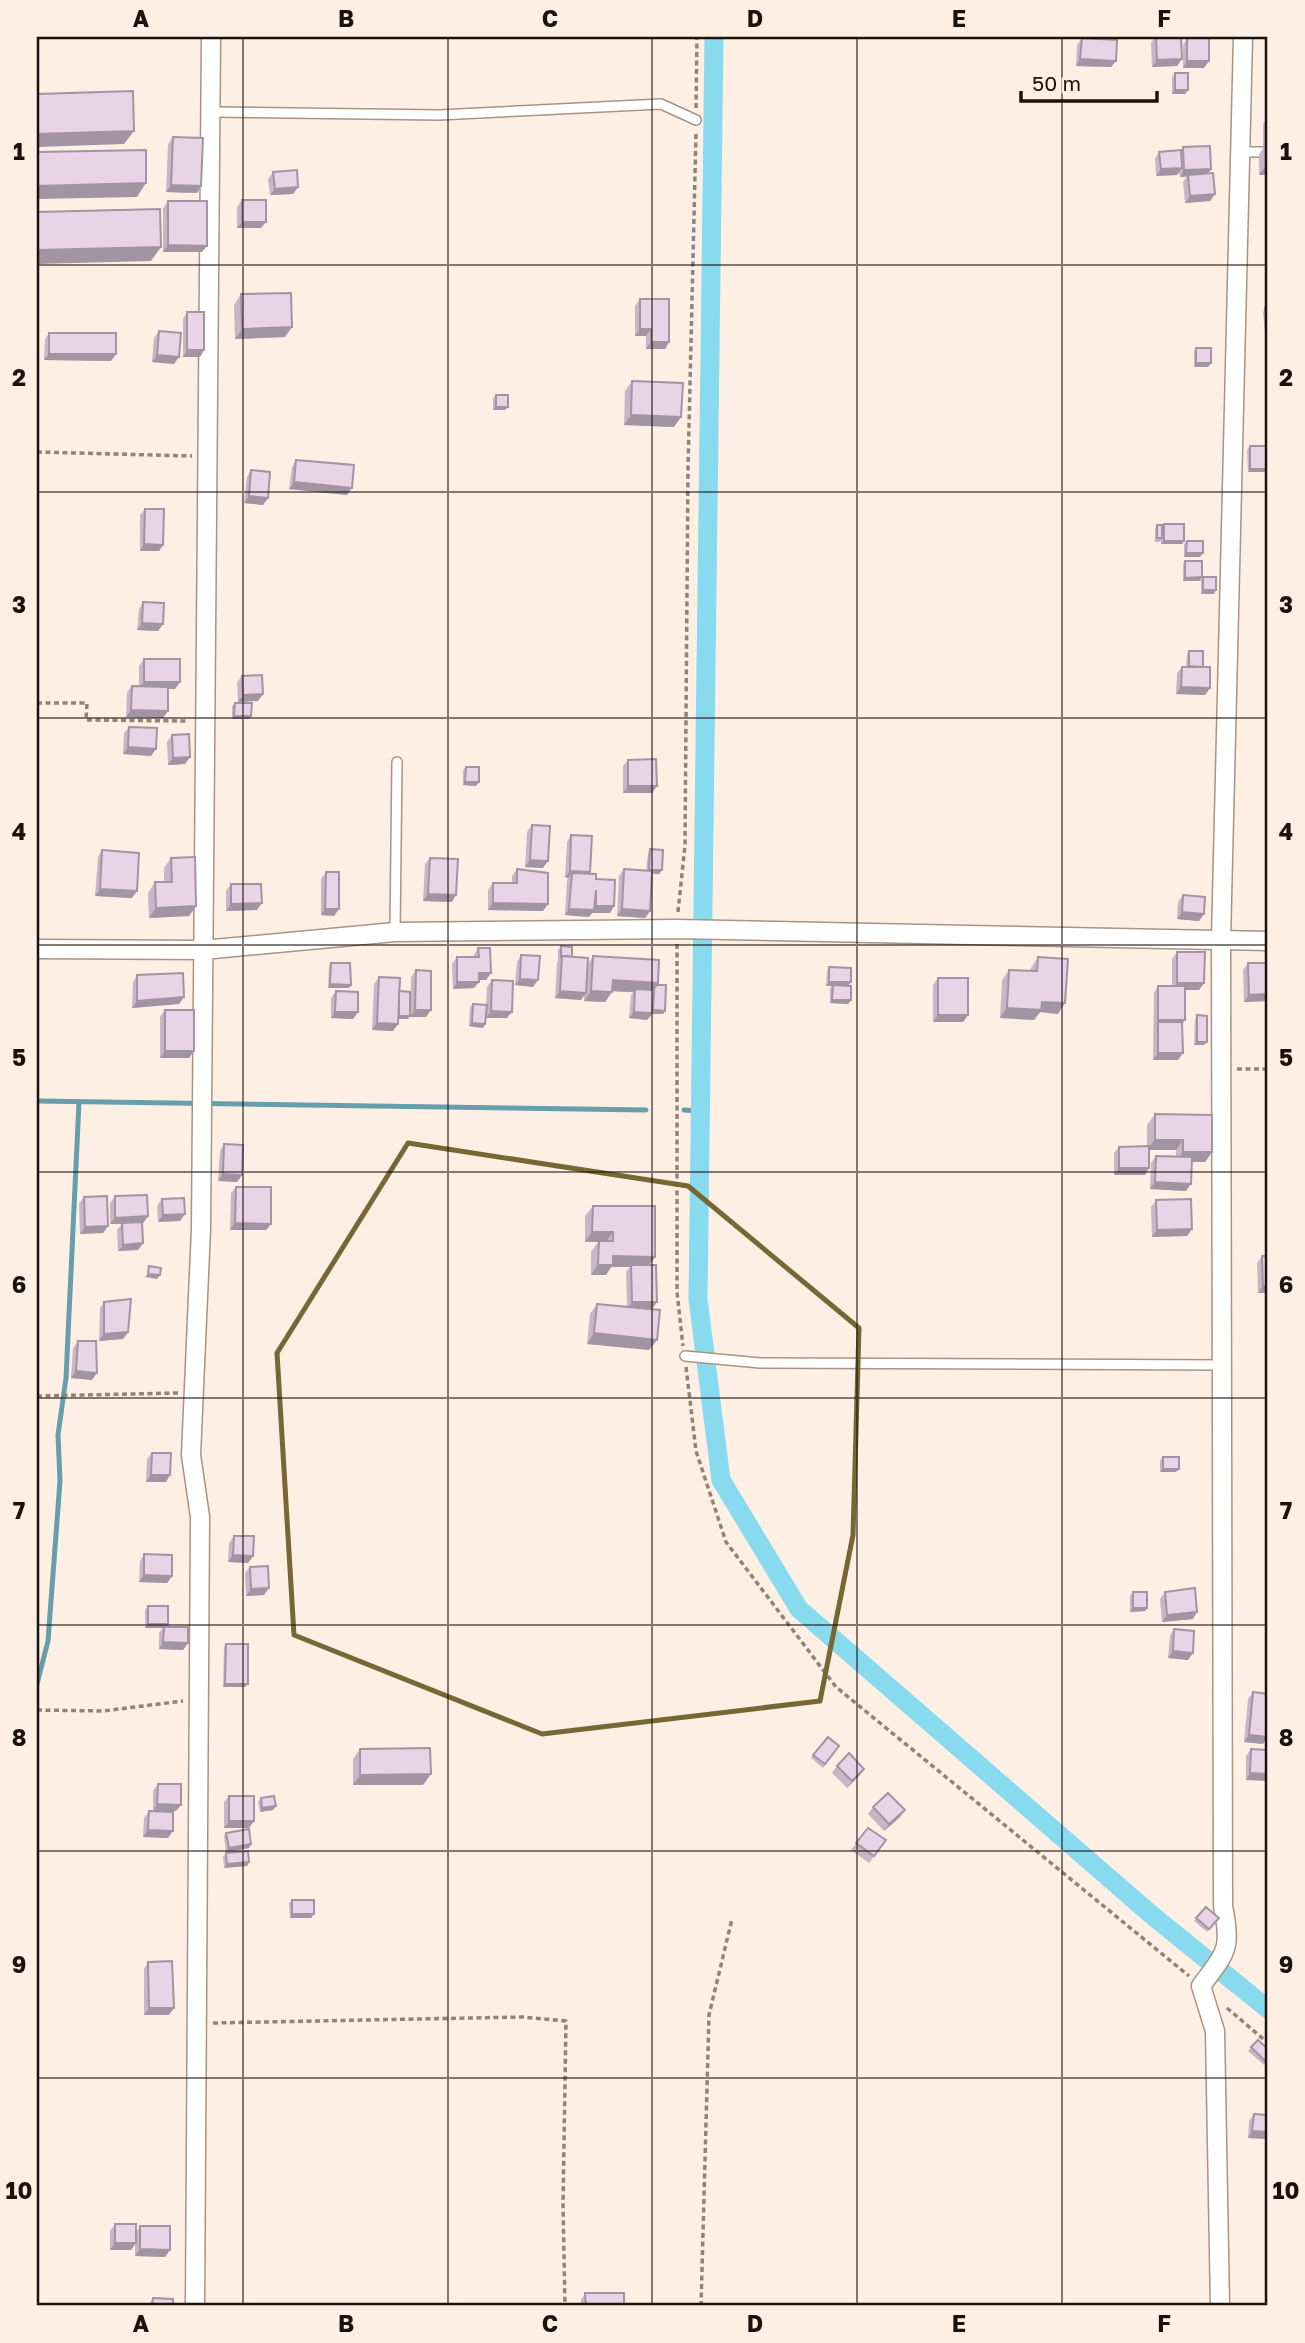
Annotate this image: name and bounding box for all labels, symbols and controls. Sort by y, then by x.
text: A [133,4,150,32]
text: B [338,4,354,32]
text: C [542,4,558,32]
text: D [747,4,763,32]
text: E [952,4,966,32]
text: F [1157,4,1171,32]
scale bar [1021,60,1158,104]
text: 50 m [1032,70,1081,96]
text: 1 [13,137,25,165]
text: 1 [1280,137,1292,165]
text: 2 [12,363,26,391]
text: 2 [1279,363,1293,391]
text: 3 [12,590,26,618]
text: 3 [1279,590,1293,618]
text: 4 [12,817,26,845]
text: 4 [1279,817,1293,845]
text: 5 [12,1043,26,1071]
text: 5 [1279,1043,1293,1071]
text: 6 [12,1270,26,1298]
text: 6 [1279,1270,1293,1298]
text: 7 [13,1496,25,1524]
text: 7 [1280,1496,1292,1524]
text: 8 [12,1723,26,1751]
text: 8 [1279,1723,1293,1751]
text: 9 [12,1950,26,1978]
text: 9 [1279,1950,1293,1978]
text: 10 [6,2176,32,2204]
text: 10 [1273,2176,1299,2204]
text: A [133,2309,150,2337]
text: B [338,2309,354,2337]
text: C [542,2309,558,2337]
text: D [747,2309,763,2337]
text: E [952,2309,966,2337]
text: F [1157,2309,1171,2337]

